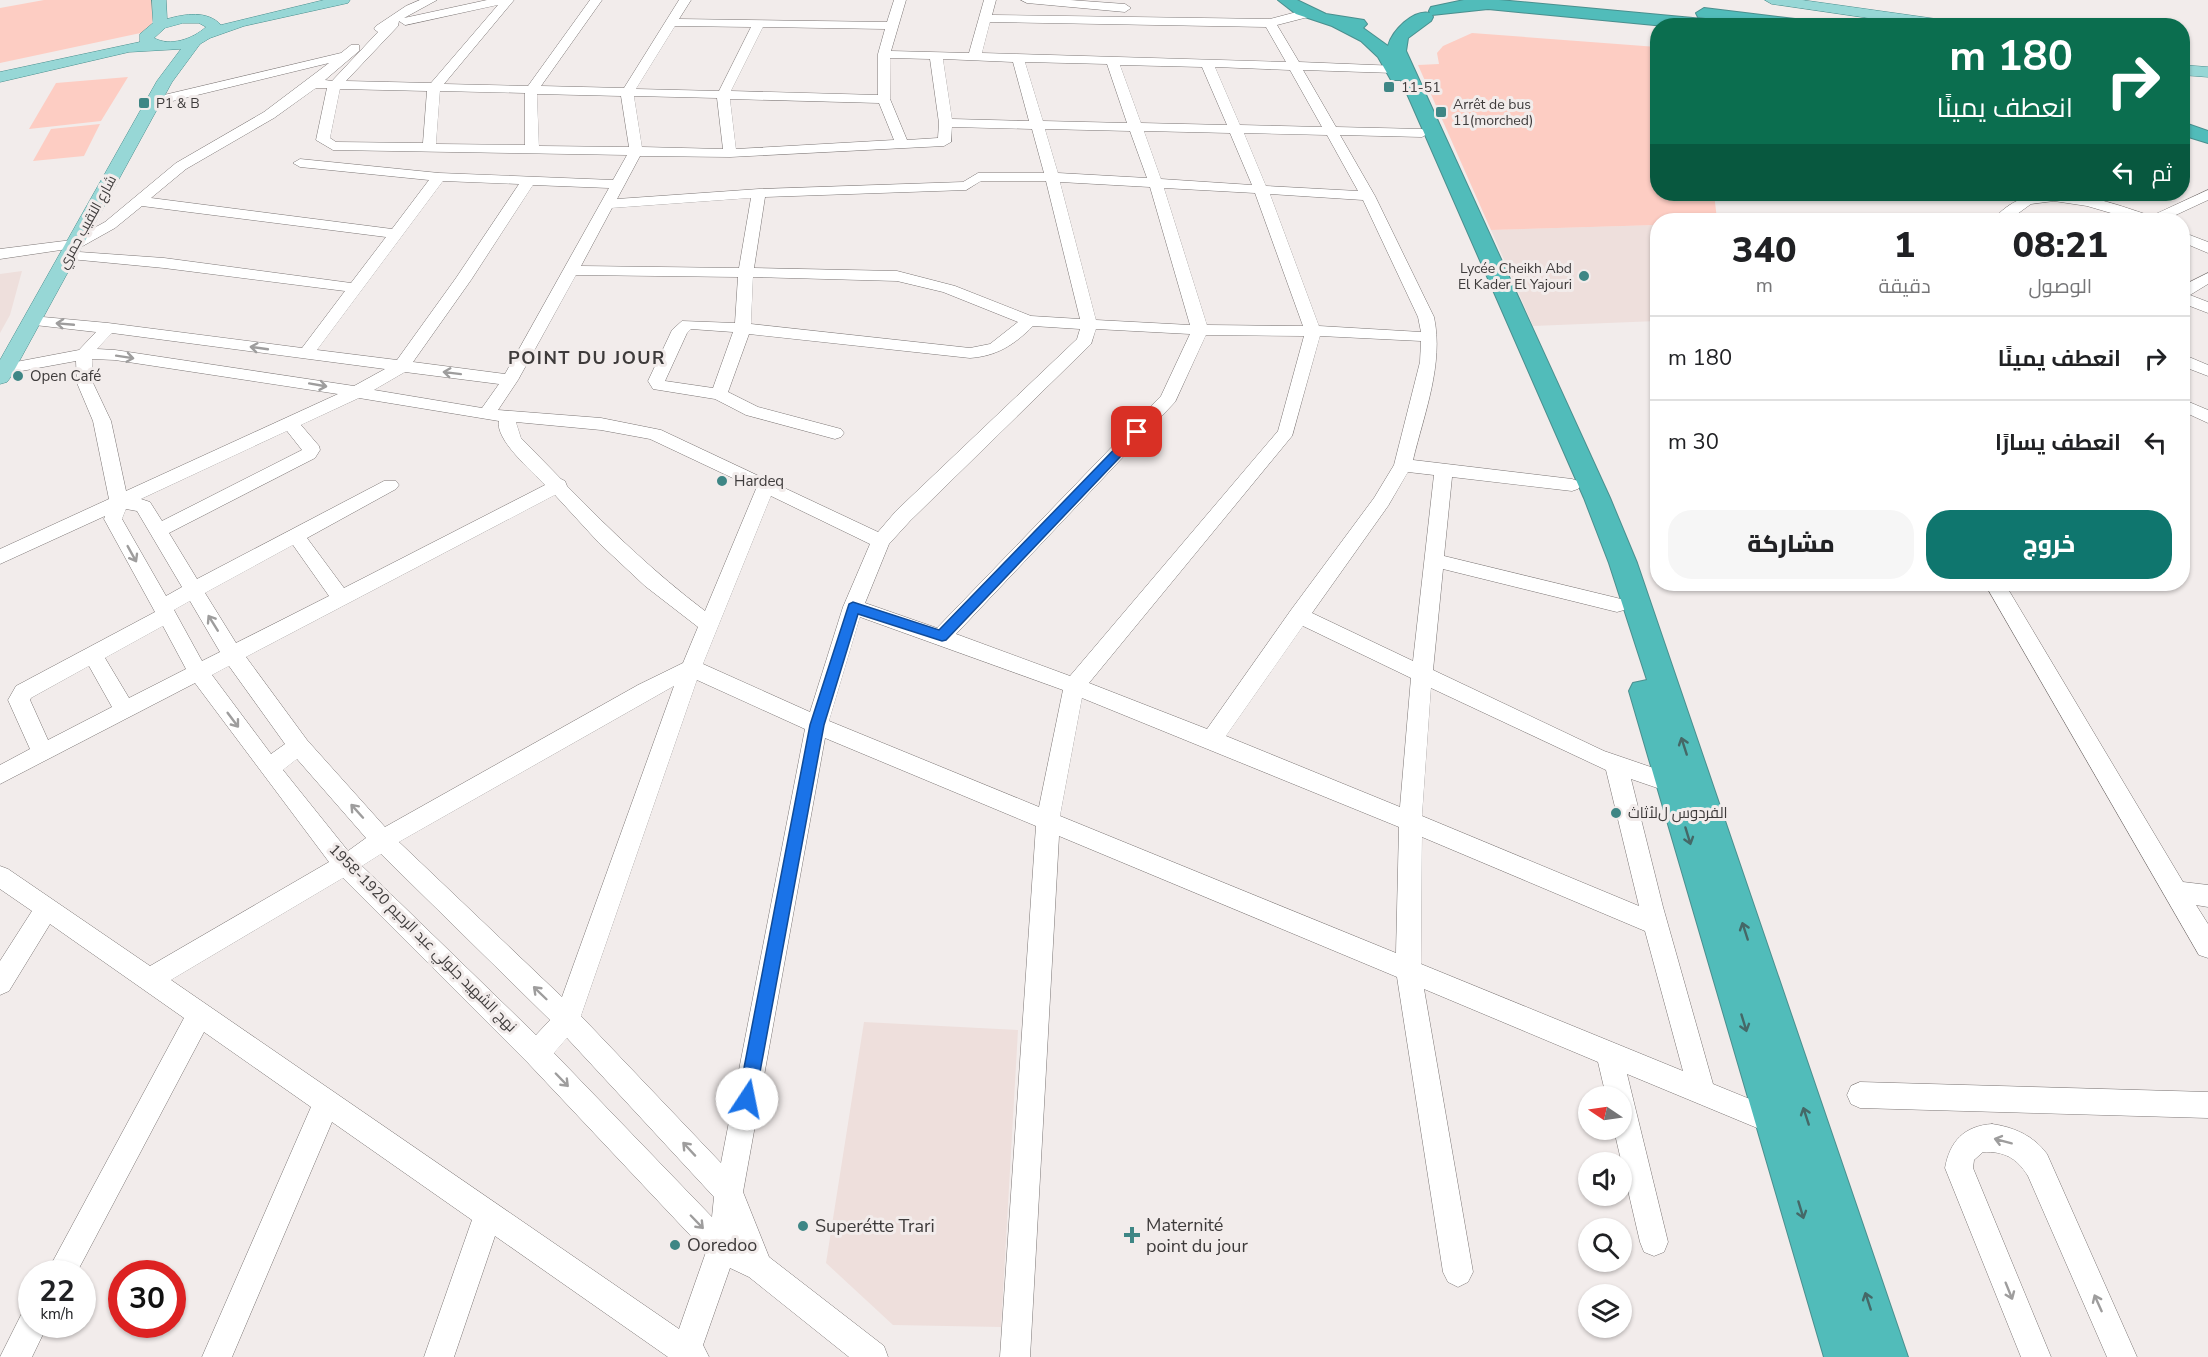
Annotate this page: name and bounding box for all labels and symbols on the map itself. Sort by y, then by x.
place label: 11-51 [1401,78,1441,97]
marker: 11-51 [1382,80,1396,94]
place label: P1 & B [156,94,200,113]
place label: Arrêt de bus 11(morched) [1453,95,1533,130]
marker: P1 & B [137,96,151,110]
marker: Arrêt de bus 11(morched) [1434,105,1448,119]
street label: شارع النقيب حمري [54,172,123,274]
place label: Lycée Cheikh Abd El Kader El Yajouri [1458,259,1572,294]
marker: Lycée Cheikh Abd El Kader El Yajouri [1577,269,1591,283]
one-way arrow [56,319,76,330]
one-way arrow [249,343,269,354]
district label: POINT DU JOUR [508,346,666,370]
one-way arrow [115,351,134,362]
place label: Open Café [30,366,101,386]
one-way arrow [443,367,463,378]
marker: Open Café [11,369,25,383]
one-way arrow [308,380,327,391]
pin [1111,406,1162,457]
place label: Hardeq [734,471,784,491]
marker: Hardeq [715,474,729,488]
one-way arrow [127,544,138,562]
one-way arrow [207,616,219,632]
one-way arrow [227,711,240,727]
one-way arrow [1677,737,1688,756]
place label: الفردوس لﻷثاث [1628,803,1728,823]
one-way arrow [350,804,364,819]
marker: الفردوس لﻷثاث [1609,806,1623,820]
one-way arrow [1683,826,1694,845]
street label: نهج الشهيد جلولي عبد الرحيم 1920-1958 [323,840,521,1038]
one-way arrow [1739,922,1750,941]
one-way arrow [533,985,548,1000]
one-way arrow [1739,1013,1750,1032]
position arrow [715,1067,779,1131]
one-way arrow [555,1073,569,1088]
north arrow [1578,1086,1632,1140]
one-way arrow [1800,1107,1811,1126]
one-way arrow [1994,1134,2013,1146]
one-way arrow [682,1142,696,1157]
one-way arrow [1796,1200,1807,1219]
place label: Maternité point du jour [1146,1213,1248,1258]
one-way arrow [689,1214,704,1229]
place label: Superétte Trari [815,1214,935,1238]
marker: Superétte Trari [796,1219,810,1233]
marker: Maternité point du jour [1123,1226,1141,1244]
place label: Ooredoo [687,1233,757,1257]
marker: Ooredoo [668,1238,682,1252]
speed limit sign: 30 [108,1260,186,1338]
one-way arrow [2004,1282,2015,1300]
one-way arrow [1862,1292,1873,1311]
one-way arrow [2092,1295,2104,1313]

